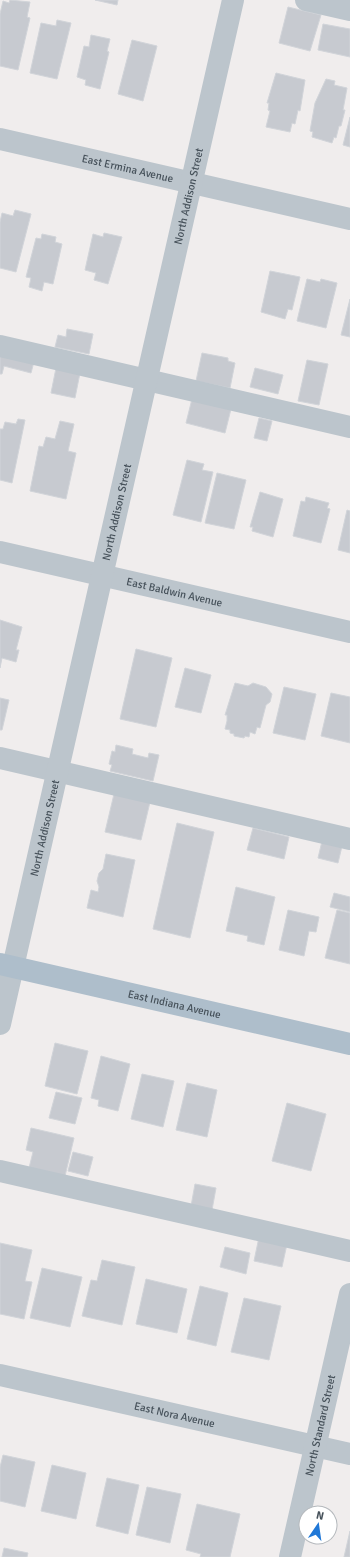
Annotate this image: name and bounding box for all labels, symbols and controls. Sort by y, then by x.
street label: North Addison Street [171,146,206,246]
street label: East Ermina Avenue [81,151,175,185]
street label: North Addison Street [99,462,134,562]
street label: East Baldwin Avenue [125,575,224,609]
street label: North Addison Street [27,778,62,878]
street label: East Indiana Avenue [127,987,222,1021]
street label: North Standard Street [302,1373,338,1477]
street label: East Nora Avenue [133,1399,216,1430]
north arrow [298,1505,338,1545]
text: N [315,1509,325,1523]

